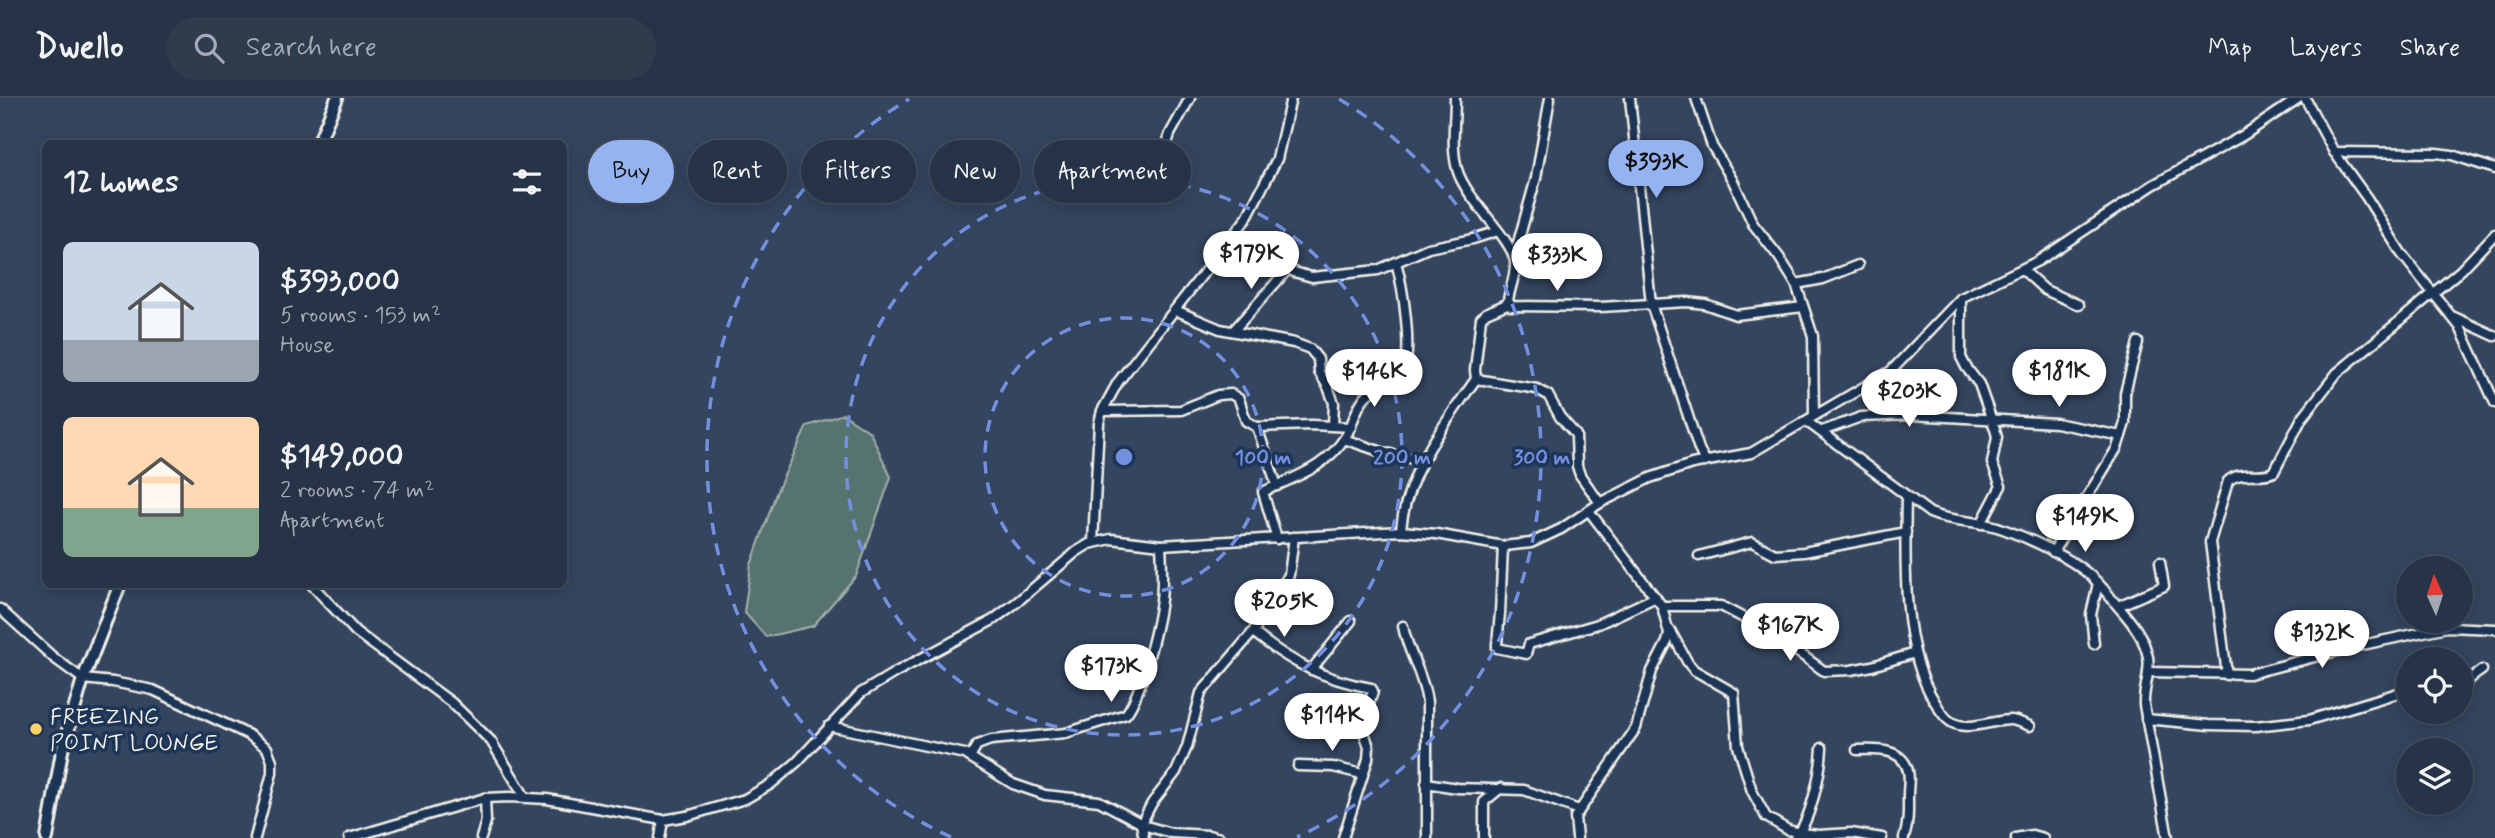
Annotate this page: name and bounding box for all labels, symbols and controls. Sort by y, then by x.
search box [166,17,656,80]
text: Dwello [35,26,124,70]
icon: search [190,29,228,67]
text: Search here [246,31,377,65]
text: Map [2208,33,2252,64]
text: Layers [2290,33,2362,64]
text: Share [2400,33,2460,64]
chip: Buy [588,140,674,203]
chip: Rent [688,140,787,203]
chip: Filters [801,140,916,203]
chip: New [930,140,1020,203]
chip: Apartment [1034,140,1191,203]
pin: $393K [1607,140,1705,200]
text: $393K [1624,148,1688,178]
text: 12 homes [63,163,179,202]
icon: filters [508,163,546,201]
pin: $179K [1202,232,1300,291]
pin: $333K [1508,234,1606,293]
text: $179K [1219,239,1283,269]
text: $333K [1527,241,1587,271]
text: $393,000 [280,262,400,301]
icon: home [119,270,203,354]
text: 5 rooms · 153 m² [280,301,441,331]
text: House [280,331,334,361]
pin: $146K [1325,350,1423,409]
pin: $181K [2010,350,2108,409]
text: $146K [1342,357,1406,387]
text: $181K [2028,357,2090,387]
pin: $203K [1860,370,1958,429]
text: $203K [1877,377,1941,407]
text: $149,000 [280,437,404,476]
text: 100 m [1235,444,1291,472]
text: 200 m [1373,444,1431,472]
text: 300 m [1514,444,1571,472]
icon: home [119,445,203,529]
centre of rings [1112,445,1136,469]
text: 2 rooms · 74 m² [280,476,435,506]
pin: $149K [2036,494,2134,554]
text: $149K [2052,502,2118,532]
text: Apartment [280,506,385,536]
north arrow [2396,556,2473,634]
map controls [2396,556,2473,815]
pin: $205K [1235,580,1333,639]
text: $205K [1251,587,1317,617]
pin: $167K [1741,603,1839,663]
pin: $132K [2273,610,2371,670]
text: $167K [1757,611,1823,641]
text: $132K [2290,618,2354,648]
pin: $173K [1062,644,1160,704]
button: locate [2396,647,2473,724]
text: $173K [1081,652,1142,682]
pin: $114K [1283,694,1381,753]
text: $114K [1300,701,1364,731]
place label: FREEZING POINT LOUNGE [50,703,218,759]
marker: FREEZING POINT LOUNGE [28,721,44,737]
button: layers [2396,738,2473,815]

